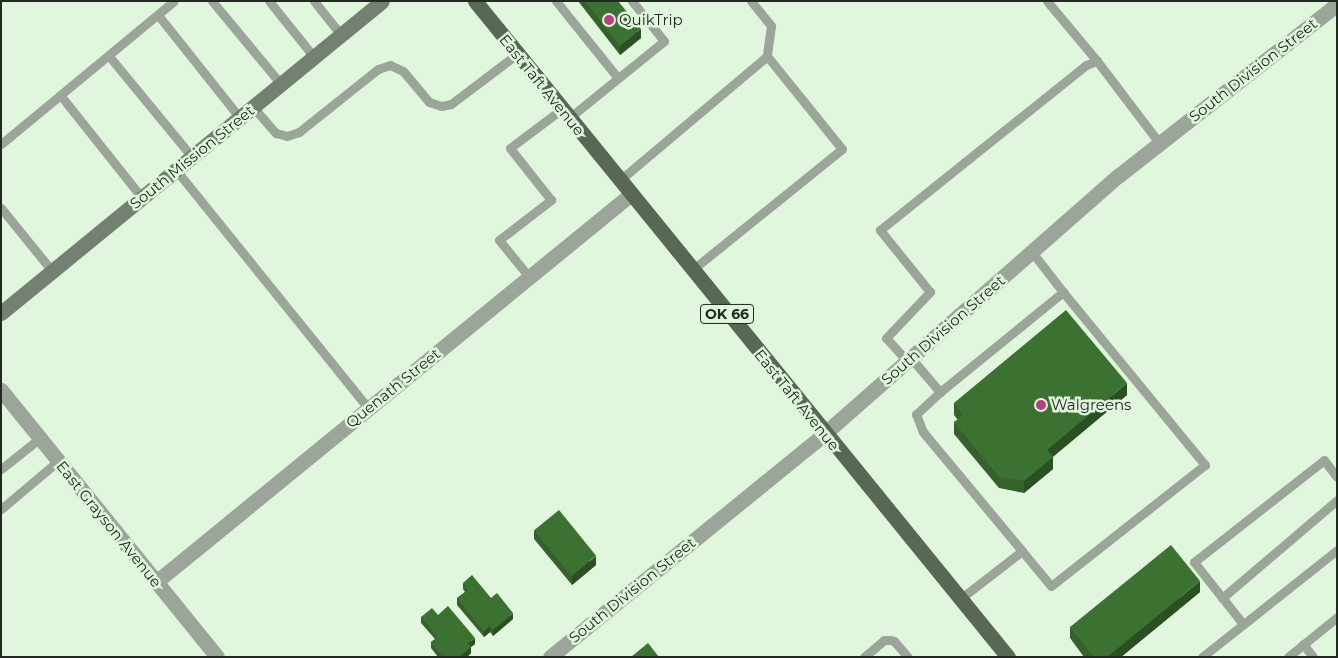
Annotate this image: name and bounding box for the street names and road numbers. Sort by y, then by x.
street label: South Division Street [1185,14,1321,126]
street label: East Taft Avenue [496,31,588,139]
street label: South Mission Street [126,101,258,213]
street label: South Division Street [878,271,1008,389]
road number: OK 66 [700,302,754,326]
street label: Quenath Street [342,344,444,432]
street label: East Taft Avenue [751,346,843,454]
street label: East Grayson Avenue [53,457,165,591]
street label: South Division Street [565,533,699,647]

